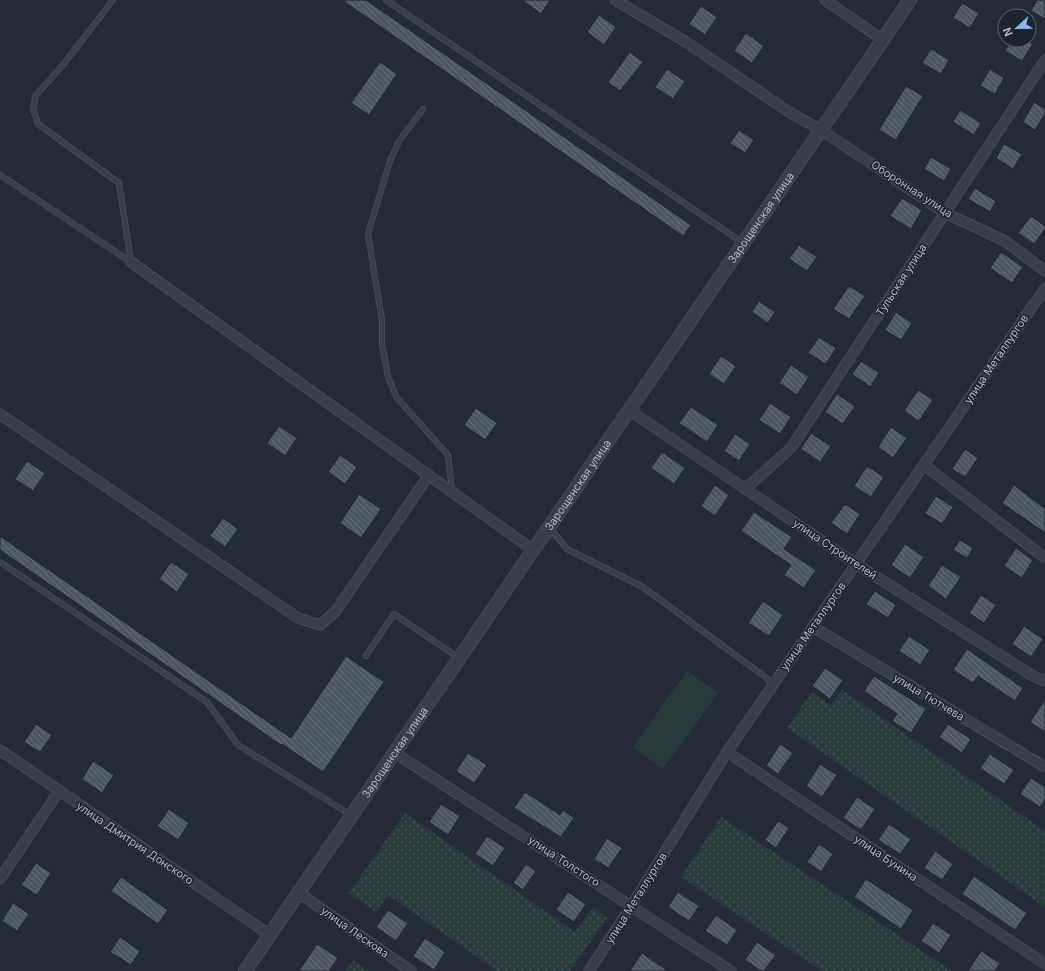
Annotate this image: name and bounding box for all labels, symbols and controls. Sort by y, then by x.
north arrow [997,8,1037,48]
text: N [1000,25,1016,38]
street label: Оборонная улица [869,157,955,221]
street label: Зарощенская улица [725,169,797,266]
street label: Тульская улица [872,241,930,319]
street label: улица Металлургов [961,312,1031,406]
street label: Зарощенская улица [542,437,614,533]
street label: улица Строителей [790,516,880,582]
street label: улица Металлургов [777,579,849,673]
street label: улица Тютчева [891,670,967,724]
street label: Зарощенская улица [359,704,431,801]
street label: улица Дмитрия Донского [74,799,196,888]
street label: улица Бунина [852,832,920,884]
street label: улица Толстого [526,833,603,890]
street label: улица Металлургов [602,850,670,946]
street label: улица Лескова [318,903,392,961]

